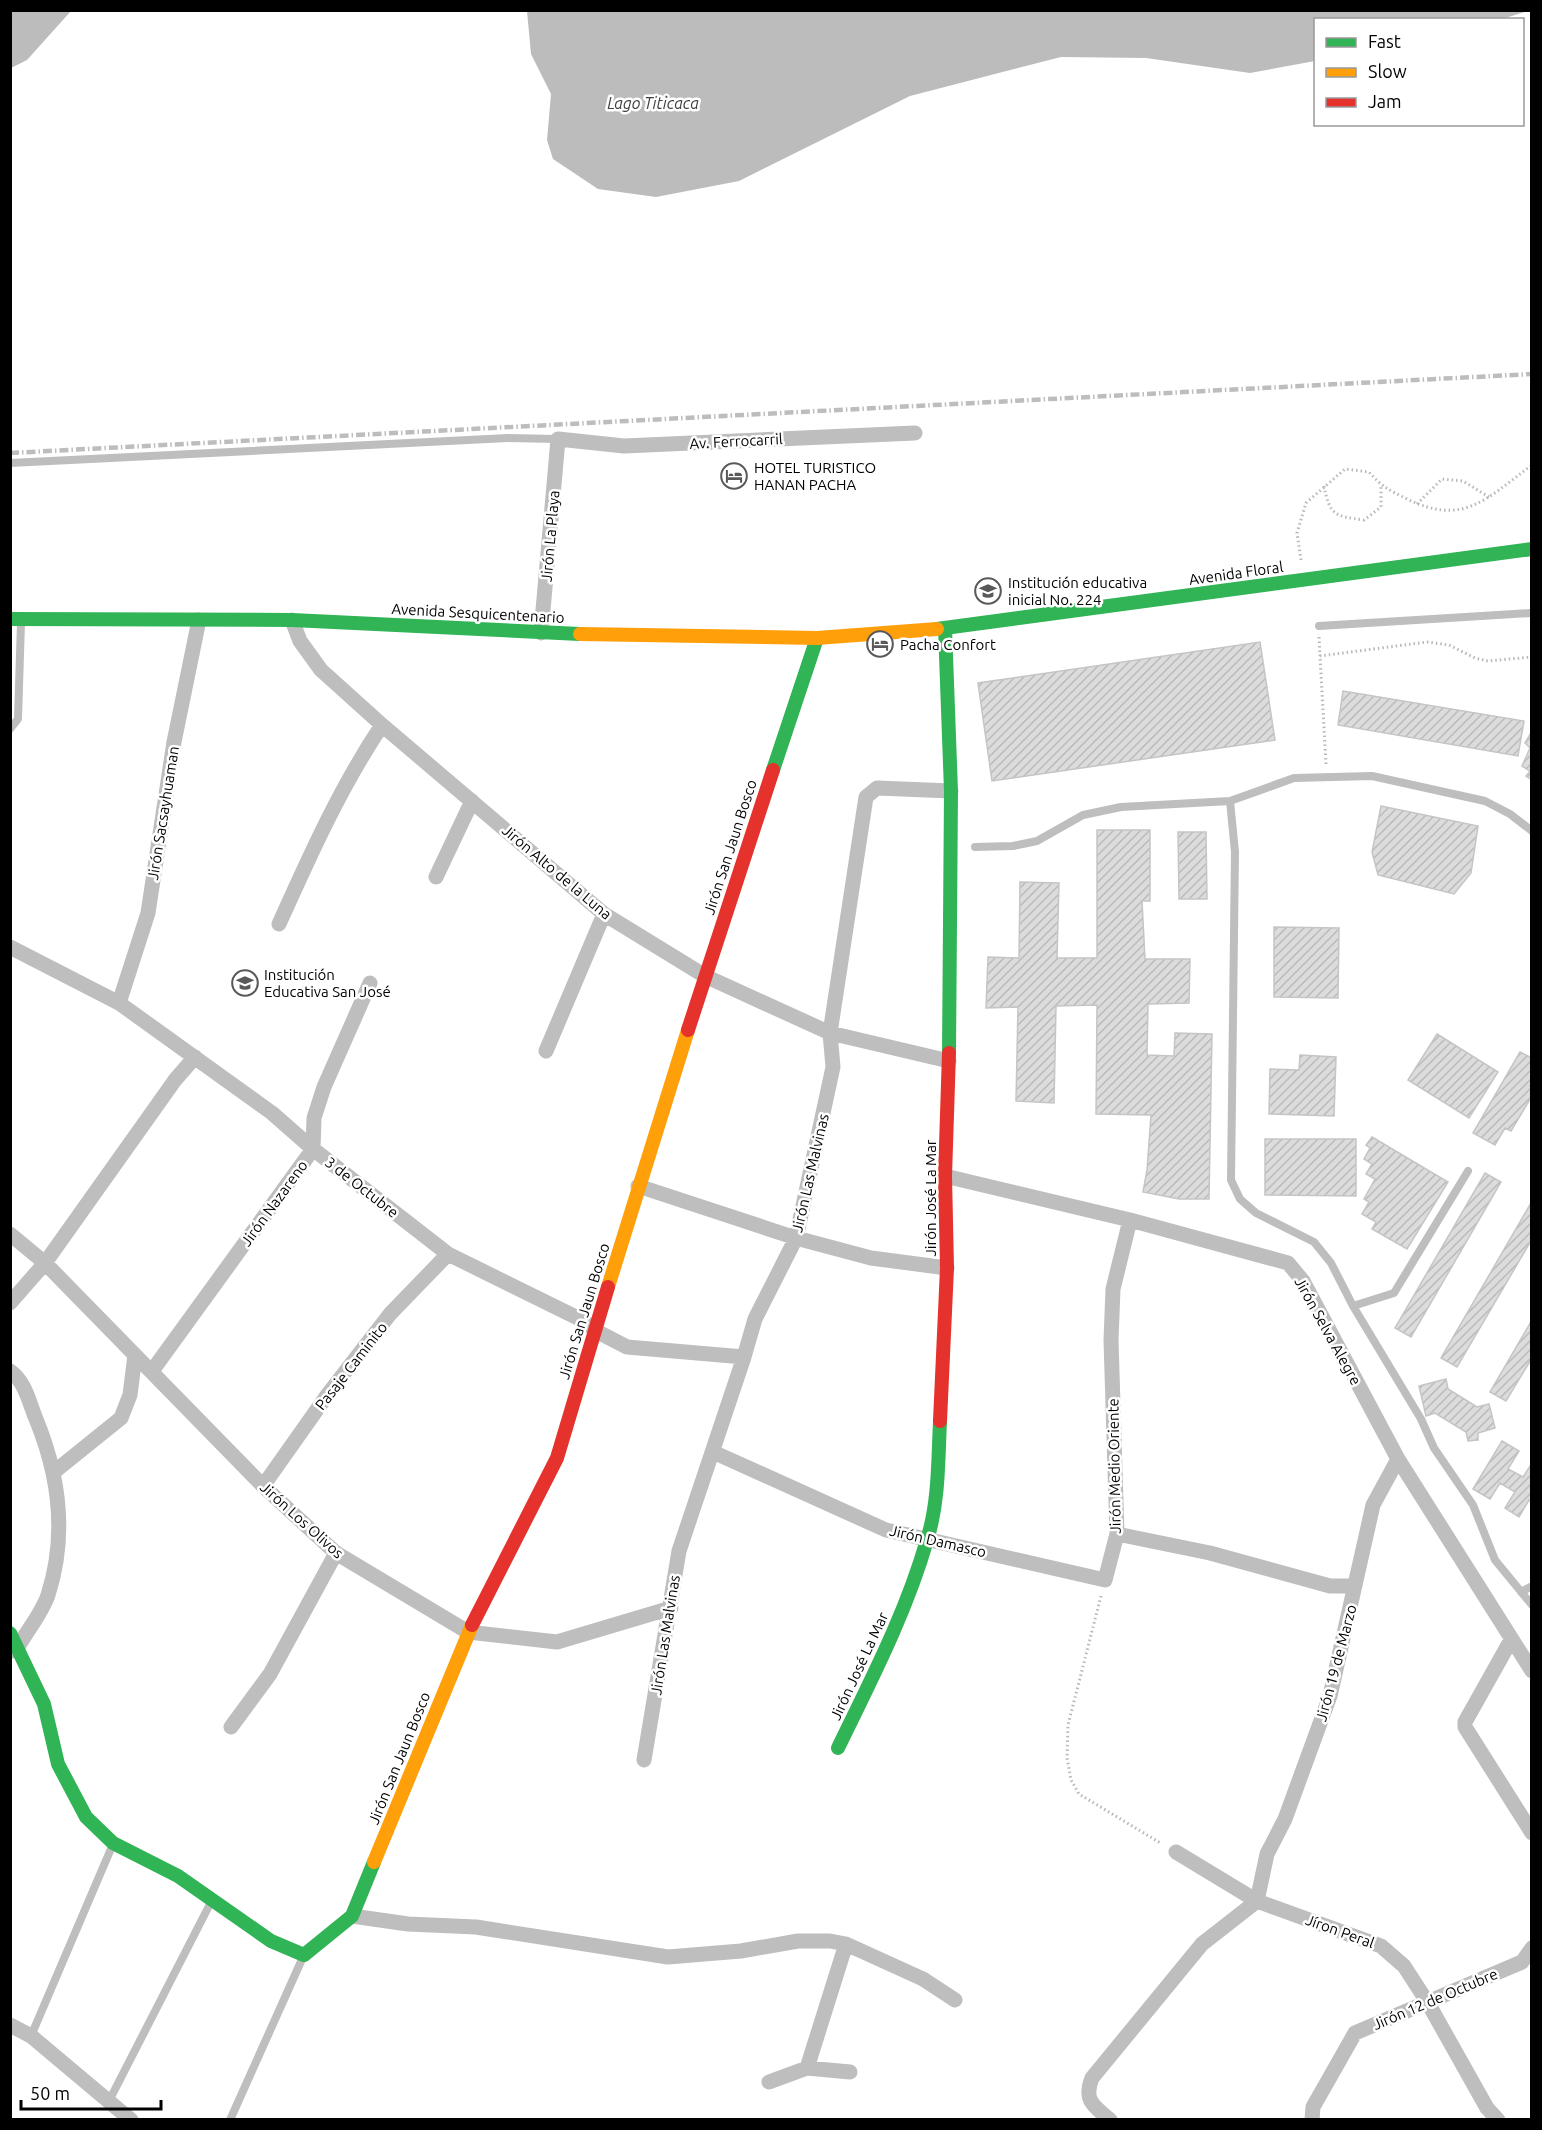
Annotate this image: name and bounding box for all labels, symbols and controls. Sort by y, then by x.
legend [1314,18,1524,126]
text: Fast [1368,31,1401,51]
text: Slow [1368,61,1407,81]
text: Jam [1368,91,1402,111]
water label: Lago Titicaca [607,94,699,112]
street label: Av. Ferrocarril [689,430,783,452]
place label: HOTEL TURISTICO HANAN PACHA [754,459,876,493]
hotel icon: HOTEL TURISTICO HANAN PACHA [719,461,749,491]
street label: Jirón La Playa [538,490,562,582]
street label: Avenida Floral [1188,558,1284,588]
place label: Institución educativa inicial No. 224 [1008,574,1147,608]
school or university icon: Institución educativa inicial No. 224 [973,576,1003,606]
street label: Avenida Sesquicentenario [391,600,565,626]
hotel icon: Pacha Confort [865,629,895,659]
place label: Pacha Confort [900,636,996,653]
street label: Jirón Sacsayhuaman [144,745,182,881]
street label: Jirón San Jaun Bosco [700,777,760,917]
street label: Jirón Alto de la Luna [499,821,615,923]
place label: Institución Educativa San José [264,966,391,1000]
school or university icon: Institución Educativa San José [230,968,260,998]
street label: Jirón Las Malvinas [788,1112,832,1234]
street label: Jirón José La Mar [922,1139,939,1257]
street label: 3 de Octubre [322,1153,402,1221]
street label: Jirón Nazareno [237,1157,311,1249]
street label: Jirón San Jaun Bosco [555,1241,613,1381]
street label: Jirón Selva Alegre [1291,1274,1365,1388]
street label: Pasaje Caminito [312,1319,390,1413]
street label: Jirón Medio Oriente [1104,1398,1124,1534]
street label: Jirón Los Olivos [257,1478,347,1562]
street label: Jirón Damasco [888,1522,988,1560]
street label: Jirón Las Malvinas [647,1574,683,1696]
street label: Jirón 19 de Marzo [1312,1603,1360,1723]
street label: Jirón José La Mar [827,1609,892,1723]
street label: Jirón San Jaun Bosco [365,1689,433,1827]
street label: Jíron Peral [1303,1911,1377,1951]
street label: Jirón 12 de Octubre [1370,1965,1500,2033]
scale bar [21,2073,160,2111]
text: 50 m [30,2083,70,2103]

